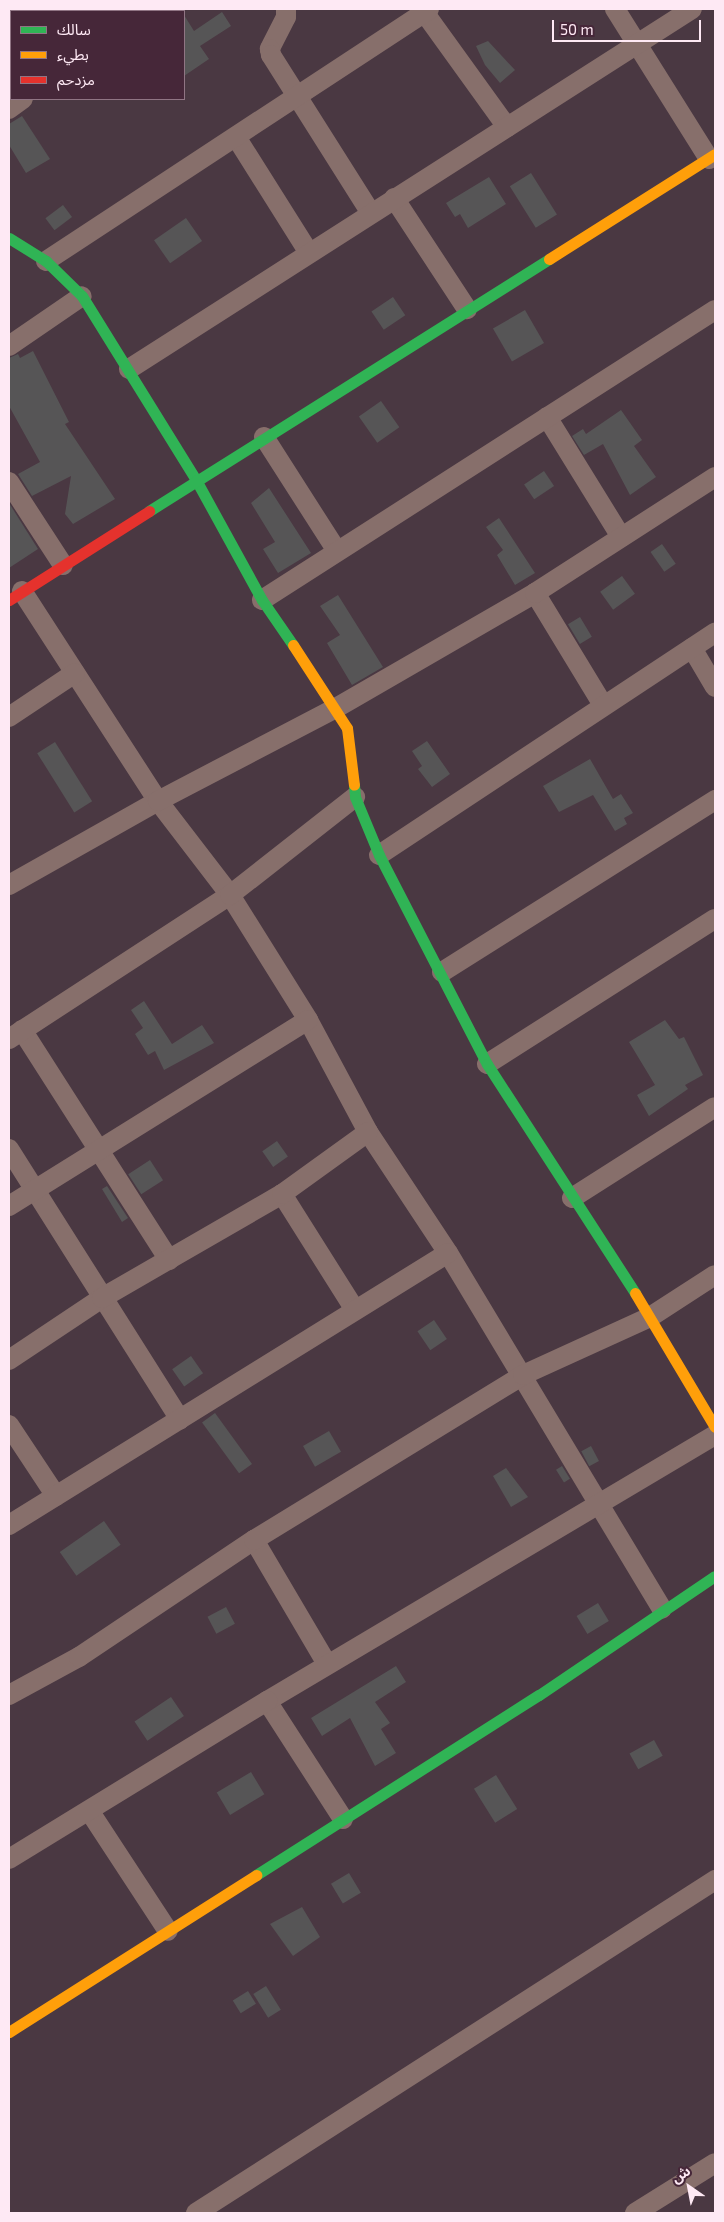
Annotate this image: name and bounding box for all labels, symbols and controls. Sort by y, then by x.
legend [10,10,185,100]
scale bar [554,10,703,42]
text: سالك [57,20,91,38]
text: 50 m [560,20,594,38]
text: بطيء [57,45,89,63]
text: مزدحم [57,70,95,88]
north arrow [664,2162,714,2212]
text: ش [668,2162,693,2186]

